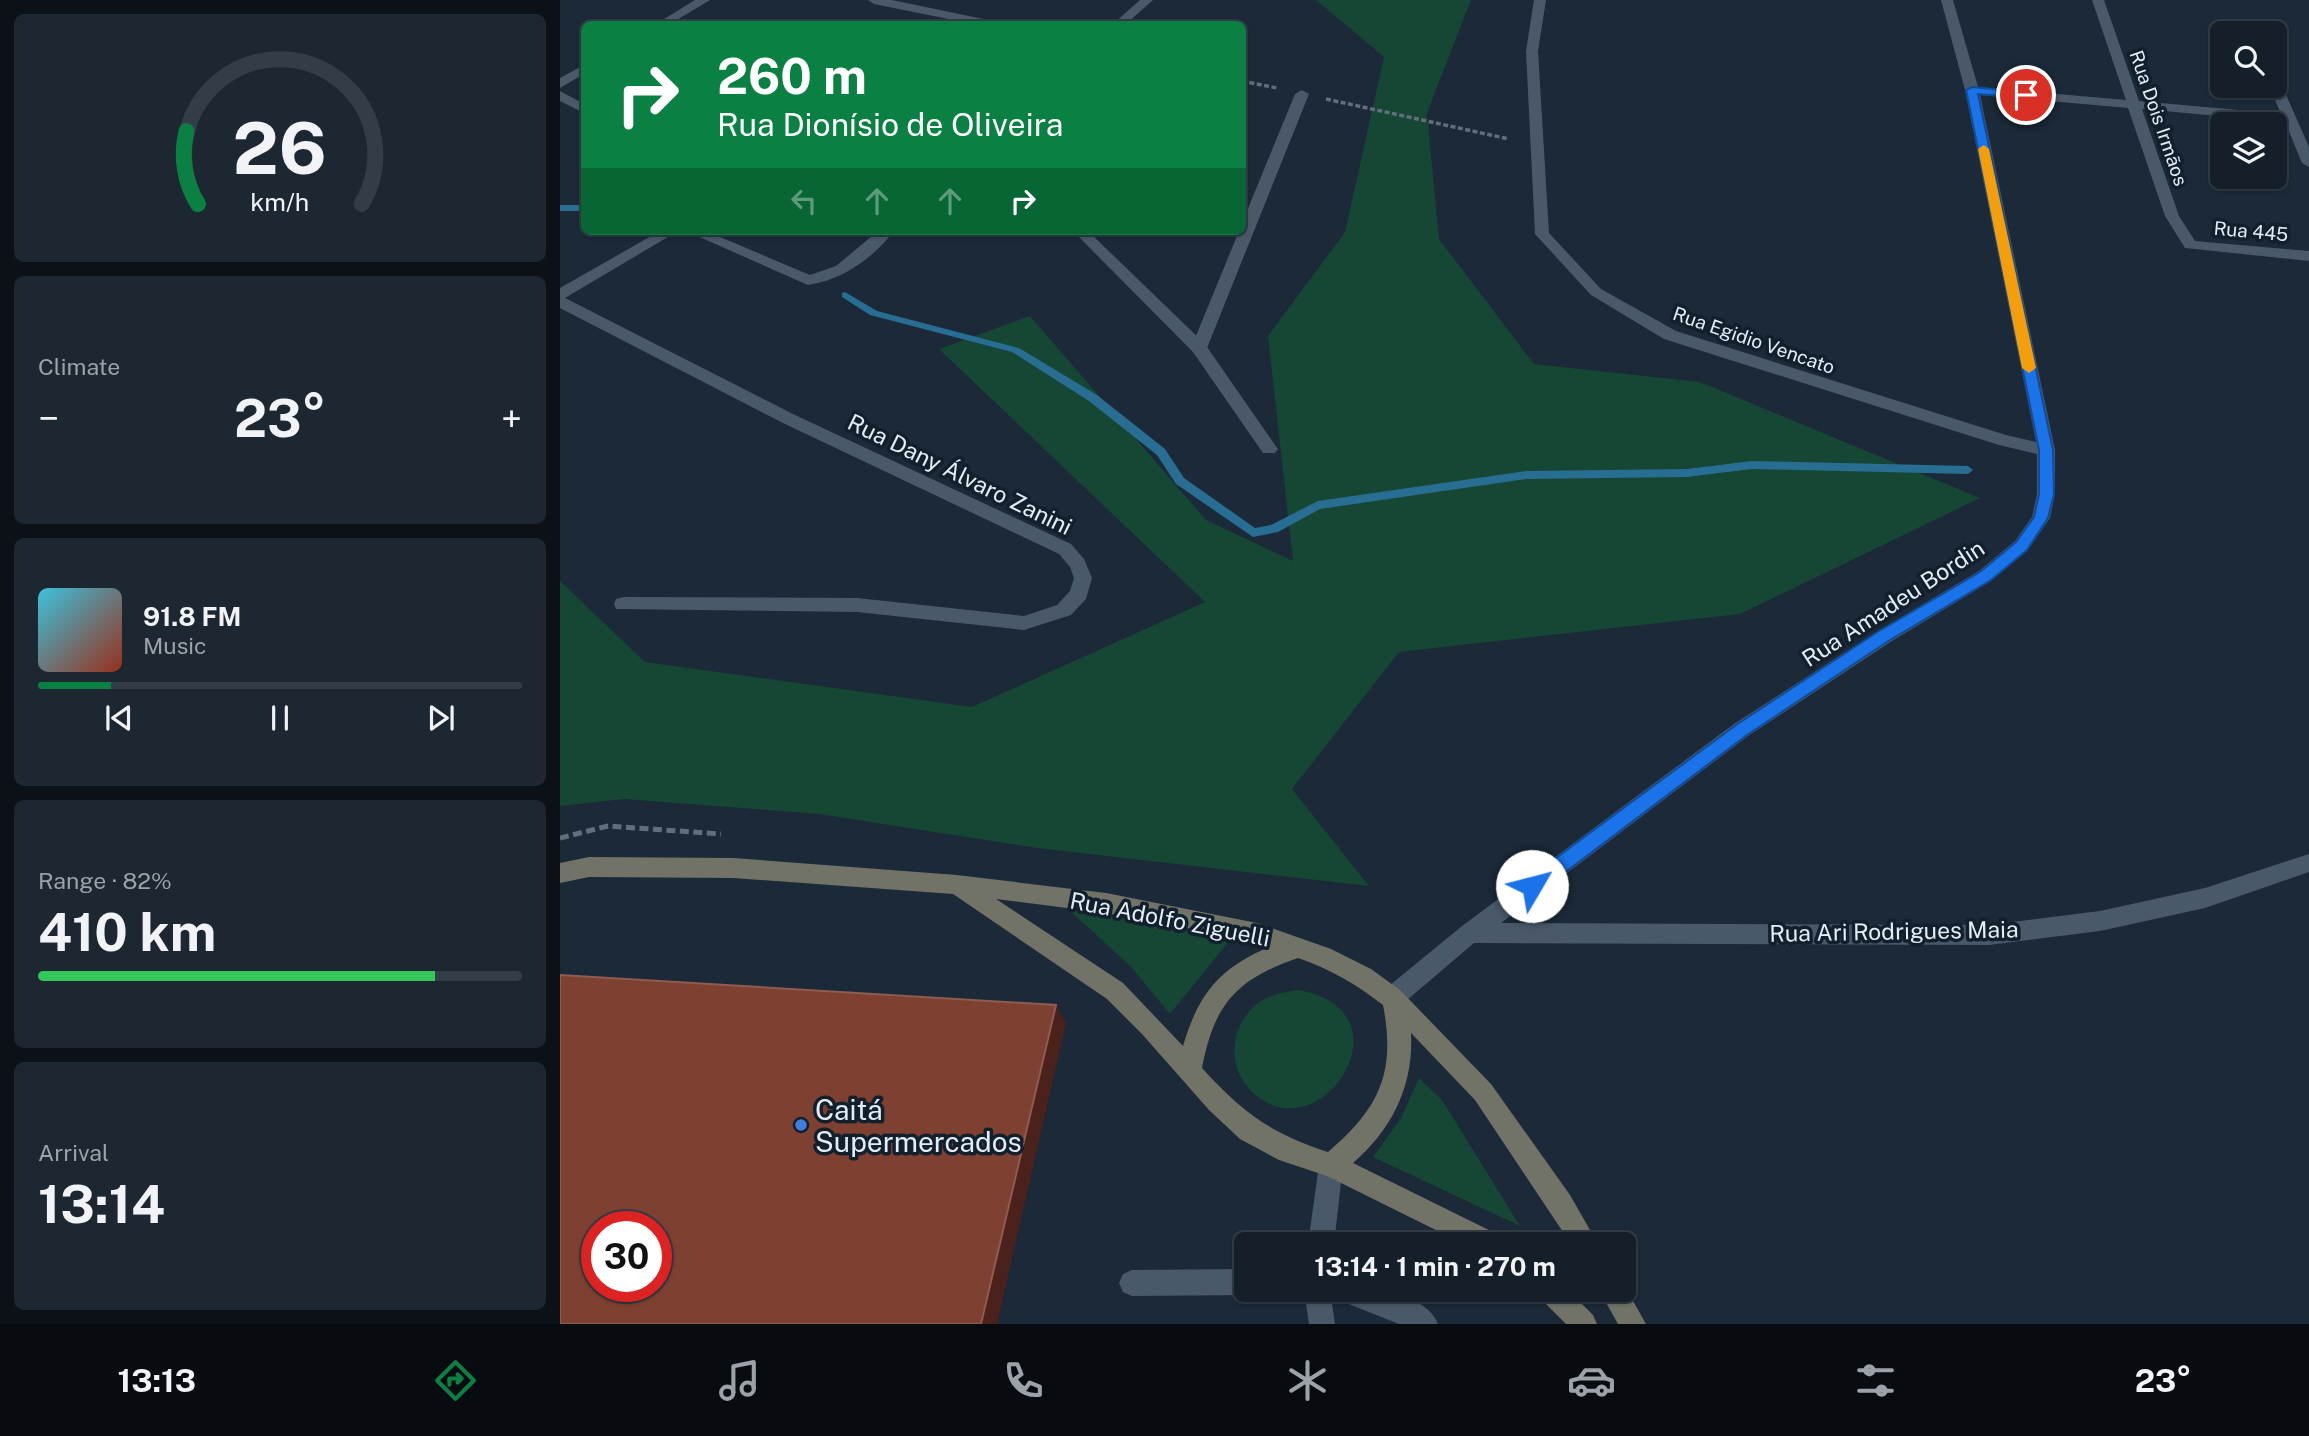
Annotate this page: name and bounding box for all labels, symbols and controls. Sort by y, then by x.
map controls [2210,21,2287,189]
button: search [2210,21,2287,98]
text: 260 m [717,47,867,105]
street label: Rua Dois Irmãos [2126,47,2192,189]
icon: right [602,49,693,140]
pin [1996,65,2056,125]
icon: arrive [2007,76,2045,114]
text: 26 [233,105,327,190]
text: Rua Dionísio de Oliveira [717,106,1063,143]
button: layers [2210,112,2287,189]
icon: left [785,182,823,220]
icon: ahead [858,182,896,220]
icon: ahead [931,182,969,220]
icon: right [1004,182,1042,220]
text: km/h [251,187,309,217]
street label: Rua 445 [2213,217,2289,245]
street label: Rua Egidio Vencato [1670,302,1838,378]
text: Climate [38,353,120,380]
text: 23° [234,388,326,449]
text: − [38,396,59,441]
text: + [501,396,522,441]
street label: Rua Dany Álvaro Zanini [843,408,1077,540]
street label: Rua Amadeu Bordin [1797,534,1989,672]
text: 91.8 FM [143,601,241,632]
text: Music [143,632,207,659]
icon: previous [100,699,138,737]
icon: pause [261,699,299,737]
icon: next [422,699,460,737]
position arrow [1495,849,1569,923]
text: Range · 82% [38,867,172,894]
street label: Rua Adolfo Ziguelli [1068,886,1272,952]
text: 410 km [38,902,216,963]
street label: Rua Ari Rodrigues Maia [1769,915,2019,947]
place label: Caitá Supermercados [815,1093,1022,1158]
marker: Caitá Supermercados [793,1117,809,1133]
text: Arrival [38,1139,109,1166]
text: 13:14 [38,1174,165,1235]
speed limit sign: 30 [581,1211,672,1302]
text: 13:14 · 1 min · 270 m [1314,1251,1556,1282]
icon: directions [431,1356,480,1405]
icon: music [715,1356,764,1405]
icon: phone [999,1356,1048,1405]
icon: climate [1283,1356,1332,1405]
icon: car [1567,1356,1616,1405]
icon: filters [1851,1356,1900,1405]
text: 13:13 [117,1362,196,1399]
text: 23° [2135,1362,2192,1399]

